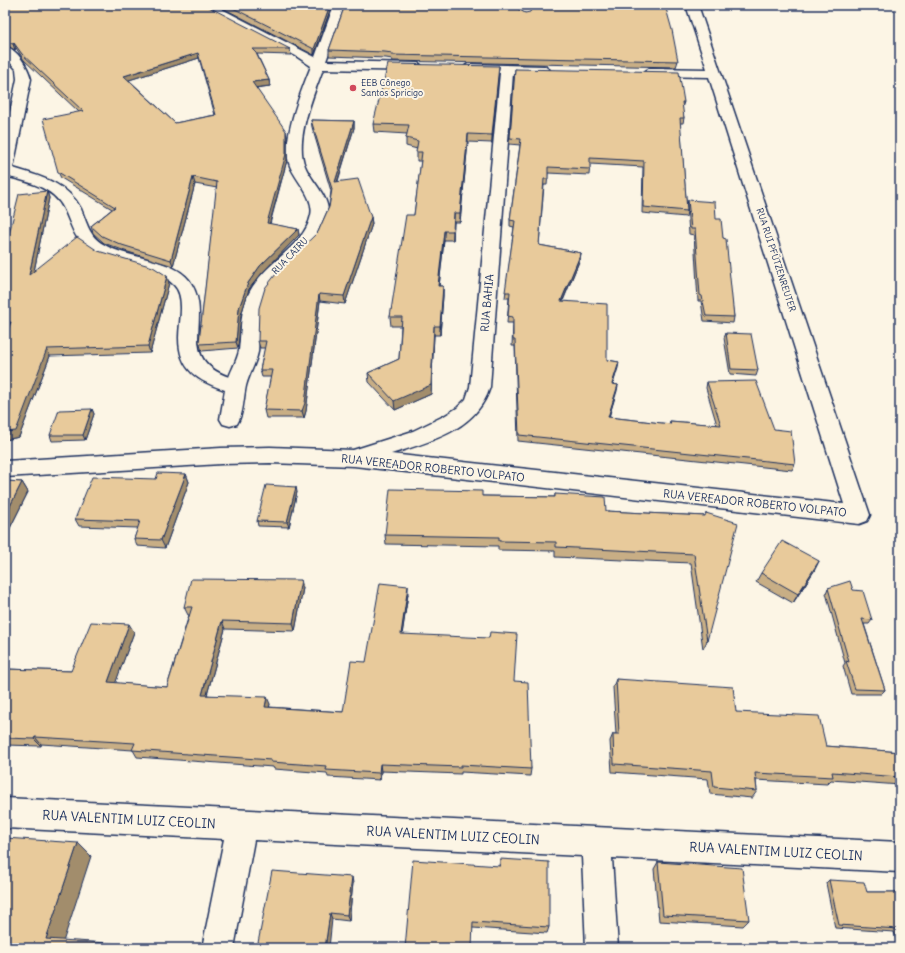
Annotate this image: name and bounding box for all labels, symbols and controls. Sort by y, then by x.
place label: EEB Cônego Santos Spricigo [361,77,423,98]
marker: EEB Cônego Santos Spricigo [348,83,358,93]
street label: RUA RUI PFÜTZENREUTER [754,206,799,313]
street label: RUA CAIRU [269,235,310,276]
street label: RUA BAHIA [477,273,497,333]
street label: RUA VEREADOR ROBERTO VOLPATO [341,451,525,485]
street label: RUA VEREADOR ROBERTO VOLPATO [663,486,847,520]
street label: RUA VALENTIM LUIZ CEOLIN [42,806,216,833]
street label: RUA VALENTIM LUIZ CEOLIN [366,822,540,849]
street label: RUA VALENTIM LUIZ CEOLIN [689,838,863,865]

